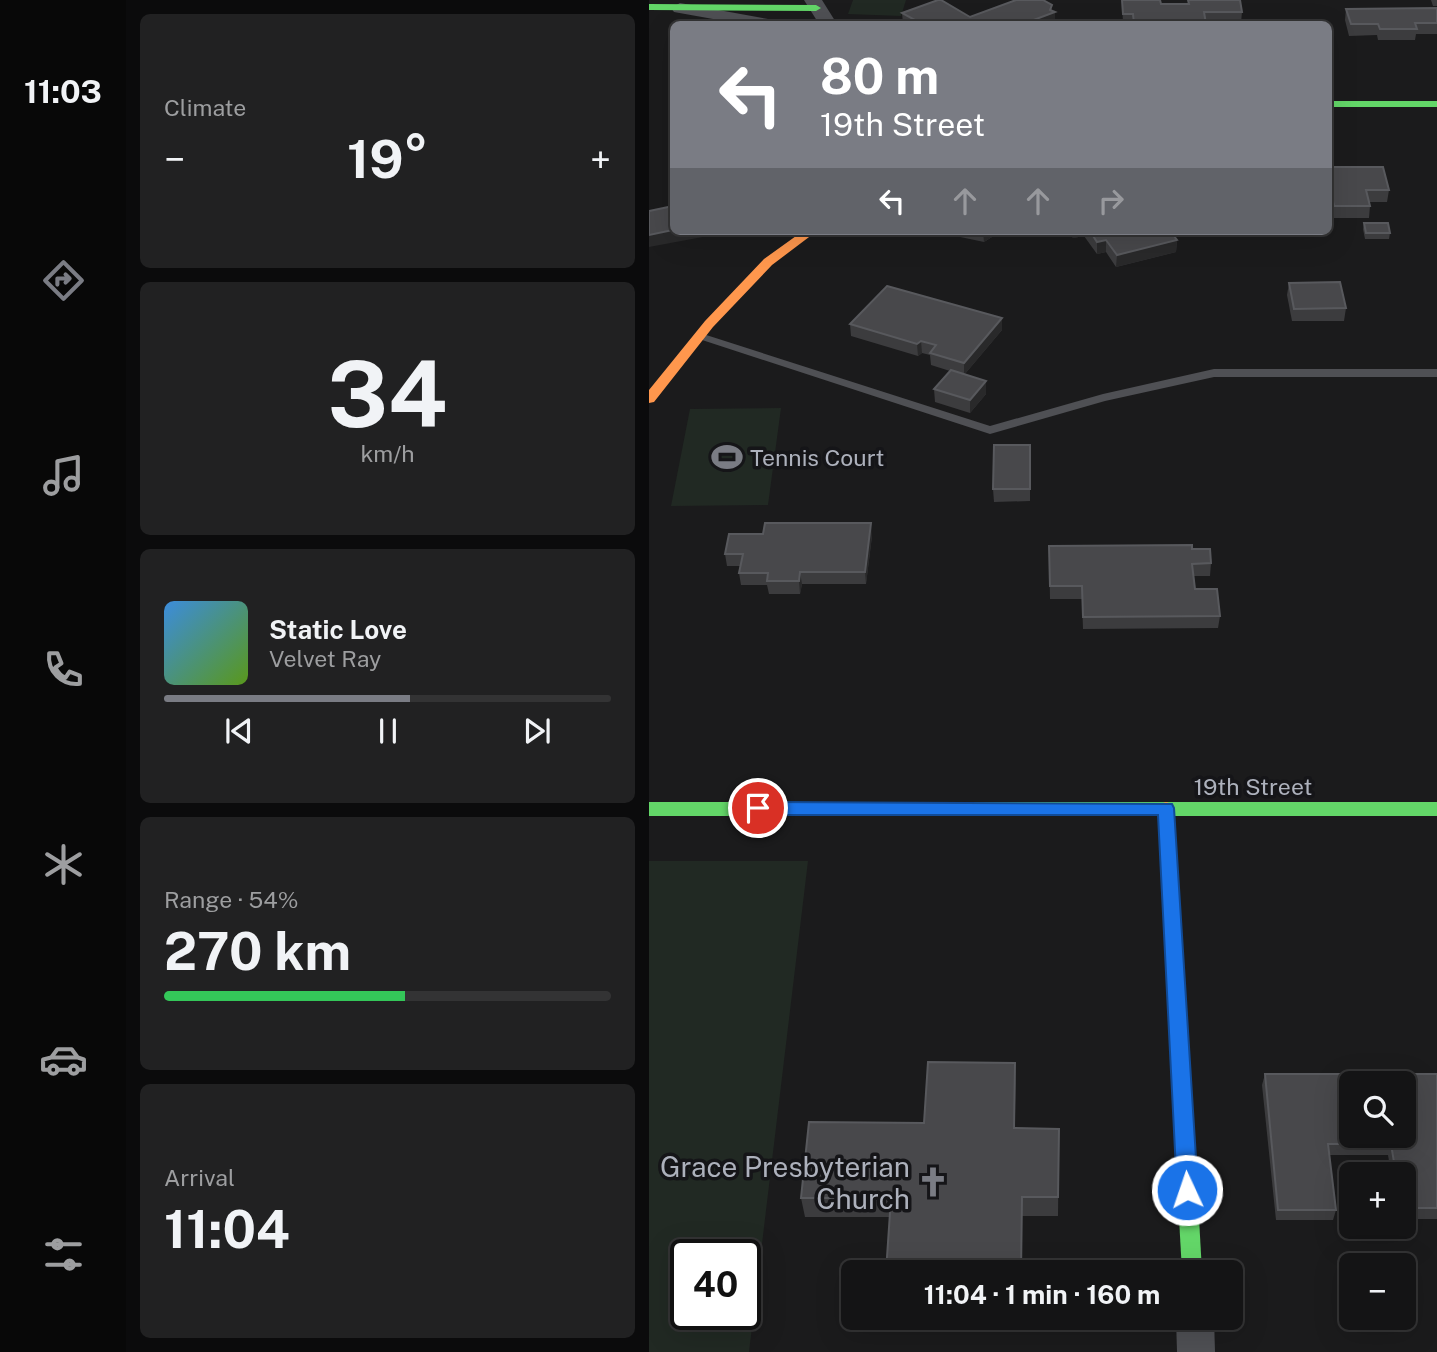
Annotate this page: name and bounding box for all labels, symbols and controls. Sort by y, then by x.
text: 80 m [820,47,939,105]
icon: left [705,49,796,140]
text: 11:03 [24,73,102,110]
text: Climate [164,94,246,121]
text: 19th Street [820,106,985,143]
text: 19° [347,129,428,190]
text: − [164,137,185,182]
text: + [590,137,611,182]
icon: left [873,182,911,220]
icon: ahead [946,182,984,220]
icon: ahead [1019,182,1057,220]
icon: right [1092,182,1130,220]
icon: directions [39,256,88,305]
text: 34 [328,341,447,447]
text: km/h [360,440,415,467]
sports icon: Tennis Court [710,440,744,474]
place label: Tennis Court [750,444,884,471]
icon: music [39,451,88,500]
text: Static Love [269,614,407,645]
icon: phone [39,645,88,694]
text: Velvet Ray [269,645,381,672]
icon: previous [220,712,258,750]
icon: pause [369,712,407,750]
icon: next [518,712,556,750]
street label: 19th Street [1194,773,1312,800]
pin [728,778,788,838]
icon: arrive [739,789,777,827]
icon: climate [39,840,88,889]
text: Range · 54% [164,886,298,913]
text: 270 km [164,921,351,982]
icon: car [39,1035,88,1084]
map controls [1339,1071,1416,1330]
button: search [1339,1071,1416,1148]
place label: Grace Presbyterian Church [660,1150,910,1215]
position arrow [1150,1153,1224,1227]
button: + [1339,1162,1416,1239]
text: Arrival [164,1164,235,1191]
church icon: Grace Presbyterian Church [916,1165,950,1199]
text: 11:04 [164,1199,290,1260]
icon: filters [39,1230,88,1279]
speed limit sign: 40 [670,1239,761,1330]
button: − [1339,1253,1416,1330]
text: 11:04 · 1 min · 160 m [924,1279,1160,1310]

